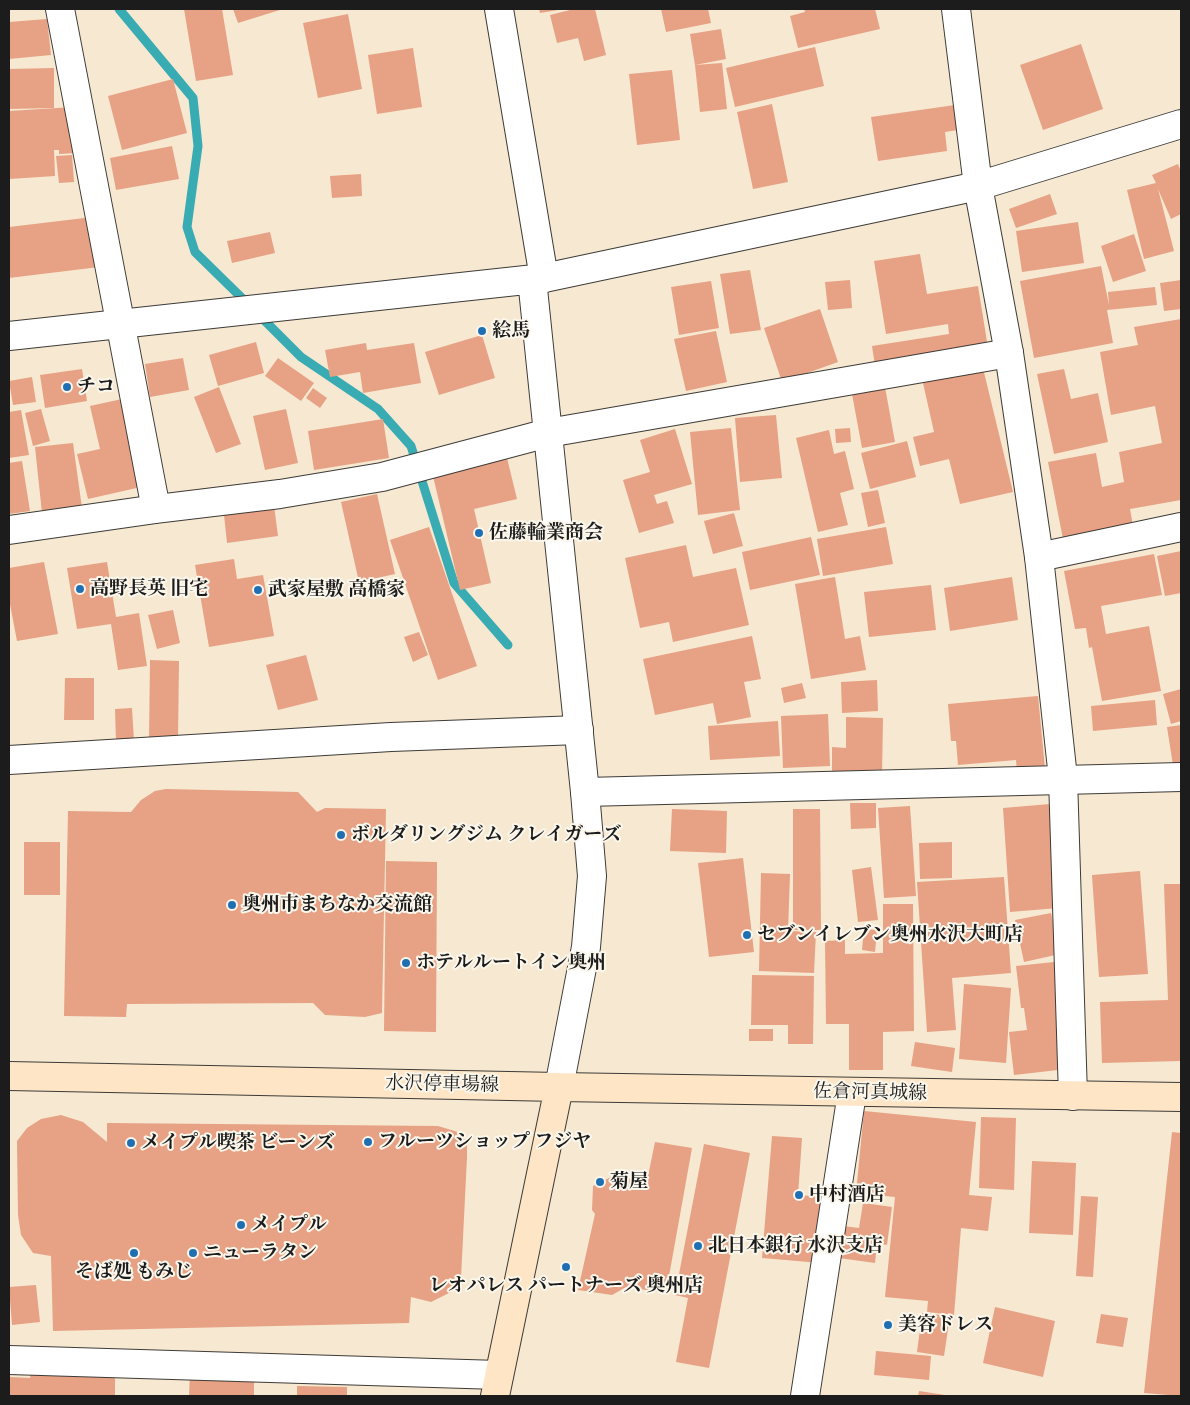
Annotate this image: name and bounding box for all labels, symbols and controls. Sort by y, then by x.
place label: 絵馬 [492,320,530,342]
marker: 絵馬 [476,325,488,337]
place label: チコ [77,376,115,398]
marker: チコ [61,381,73,393]
place label: 佐藤輪業商会 [489,522,603,544]
marker: 佐藤輪業商会 [473,527,485,539]
place label: 高野長英 旧宅 [90,578,208,600]
place label: 武家屋敷 高橋家 [268,579,405,601]
marker: 高野長英 旧宅 [74,583,86,595]
marker: 武家屋敷 高橋家 [252,584,264,596]
place label: ボルダリングジム クレイガーズ [351,824,621,846]
marker: ボルダリングジム クレイガーズ [335,829,347,841]
place label: 奥州市まちなか交流館 [242,894,432,916]
marker: 奥州市まちなか交流館 [226,899,238,911]
place label: セブンイレブン奥州水沢大町店 [757,924,1023,946]
marker: セブンイレブン奥州水沢大町店 [741,929,753,941]
place label: ホテルルートイン奥州 [416,952,606,974]
marker: ホテルルートイン奥州 [400,957,412,969]
street label: 水沢停車場線 [385,1073,499,1097]
street label: 佐倉河真城線 [813,1081,927,1105]
place label: フルーツショップ フジヤ [378,1131,591,1153]
place label: メイプル喫茶 ビーンズ [141,1132,334,1154]
marker: フルーツショップ フジヤ [362,1136,374,1148]
marker: メイプル喫茶 ビーンズ [125,1137,137,1149]
place label: 菊屋 [610,1171,648,1193]
marker: 菊屋 [594,1176,606,1188]
place label: 中村酒店 [809,1184,885,1206]
marker: 中村酒店 [793,1189,805,1201]
place label: メイプル [251,1214,327,1236]
marker: メイプル [235,1219,247,1231]
place label: 北日本銀行 水沢支店 [708,1235,883,1257]
marker: 北日本銀行 水沢支店 [692,1240,704,1252]
place label: ニューラタン [203,1242,317,1264]
marker: そば処 もみじ [128,1247,140,1259]
marker: ニューラタン [187,1247,199,1259]
place label: そば処 もみじ [75,1261,193,1283]
marker: レオパレス パートナーズ 奥州店 [560,1261,572,1273]
place label: レオパレス パートナーズ 奥州店 [429,1275,703,1297]
place label: 美容ドレス [898,1314,993,1336]
marker: 美容ドレス [882,1319,894,1331]

